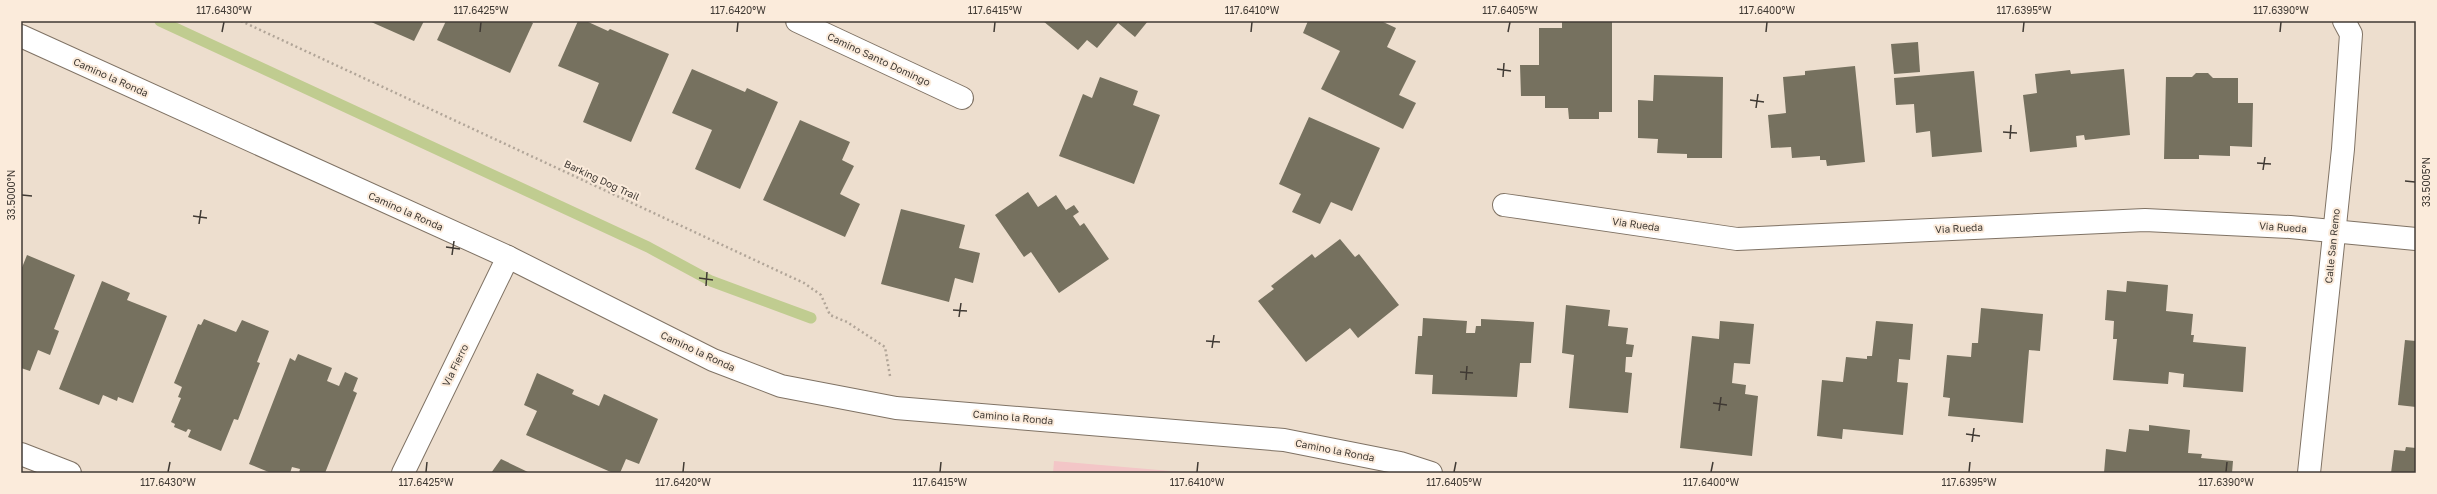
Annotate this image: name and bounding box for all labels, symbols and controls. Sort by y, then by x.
text: 117.6430°W [196,4,252,16]
text: 117.6425°W [453,4,509,16]
text: 117.6420°W [710,4,766,16]
text: 117.6415°W [968,4,1023,16]
text: 117.6410°W [1225,4,1280,16]
text: 117.6405°W [1482,4,1538,16]
text: 117.6400°W [1739,4,1795,16]
text: 117.6395°W [1996,4,2052,16]
text: 117.6390°W [2253,4,2309,16]
street label: Camino Santo Domingo [826,30,932,88]
street label: Camino la Ronda [72,55,150,99]
street label: Barking Dog Trail [562,157,642,203]
text: 33.5005°N [2420,157,2432,207]
text: 33.5000°N [5,170,17,220]
street label: Camino la Ronda [367,189,445,233]
street label: Calle San Remo [2322,208,2342,284]
street label: Via Rueda [1612,215,1660,233]
street label: Via Rueda [2259,219,2307,235]
street label: Via Rueda [1935,221,1983,235]
street label: Camino la Ronda [659,329,737,373]
street label: Via Fierro [440,342,470,388]
street label: Camino la Ronda [972,408,1054,426]
street label: Camino la Ronda [1294,436,1376,464]
text: 117.6430°W [140,476,196,488]
text: 117.6425°W [398,476,454,488]
text: 117.6420°W [655,476,711,488]
text: 117.6415°W [913,476,968,488]
text: 117.6410°W [1170,476,1225,488]
text: 117.6405°W [1426,476,1482,488]
text: 117.6400°W [1683,476,1739,488]
text: 117.6395°W [1941,476,1997,488]
text: 117.6390°W [2198,476,2254,488]

